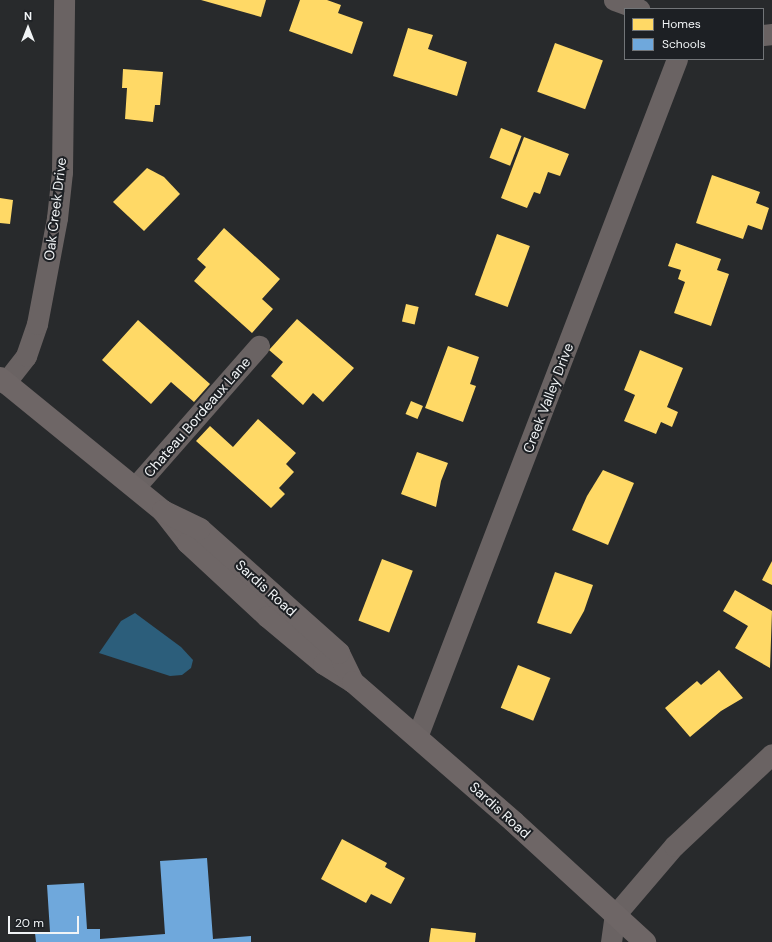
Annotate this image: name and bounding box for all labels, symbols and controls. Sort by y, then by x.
north arrow [8,8,48,48]
legend [624,8,764,60]
text: N [24,9,32,23]
text: Homes [662,16,701,32]
text: Schools [662,36,706,52]
street label: Oak Creek Drive [40,156,70,262]
street label: Creek Valley Drive [519,341,577,455]
street label: Chateau Bordeaux Lane [140,353,254,481]
street label: Sardis Road [232,556,300,620]
street label: Sardis Road [466,778,534,842]
scale bar [10,908,81,934]
text: 20 m [15,915,44,931]

